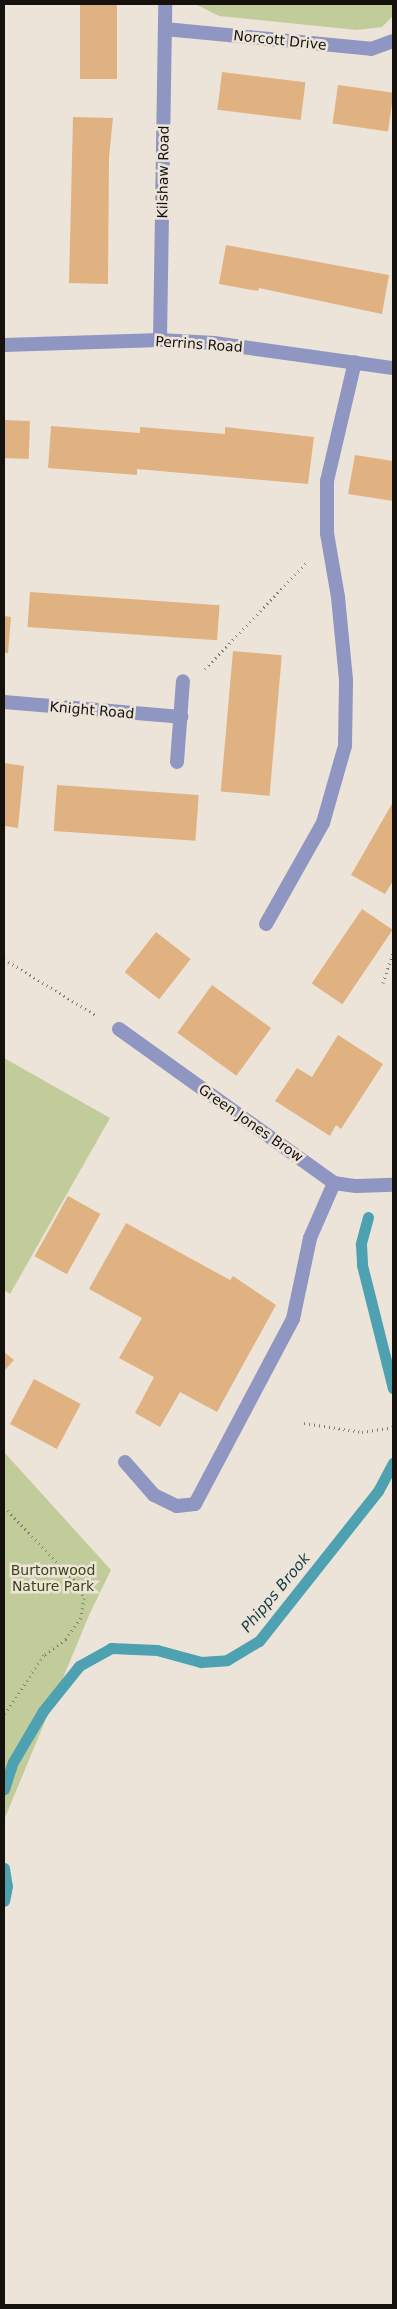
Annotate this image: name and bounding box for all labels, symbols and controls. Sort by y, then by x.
street label: Norcott Drive [233,27,327,53]
street label: Kilshaw Road [154,125,172,219]
street label: Perrins Road [155,333,243,355]
street label: Knight Road [49,698,135,722]
street label: Green Jones Brow [195,1081,307,1165]
water label: Phipps Brook [238,1550,314,1636]
park label: Burtonwood Nature Park [11,1562,95,1594]

